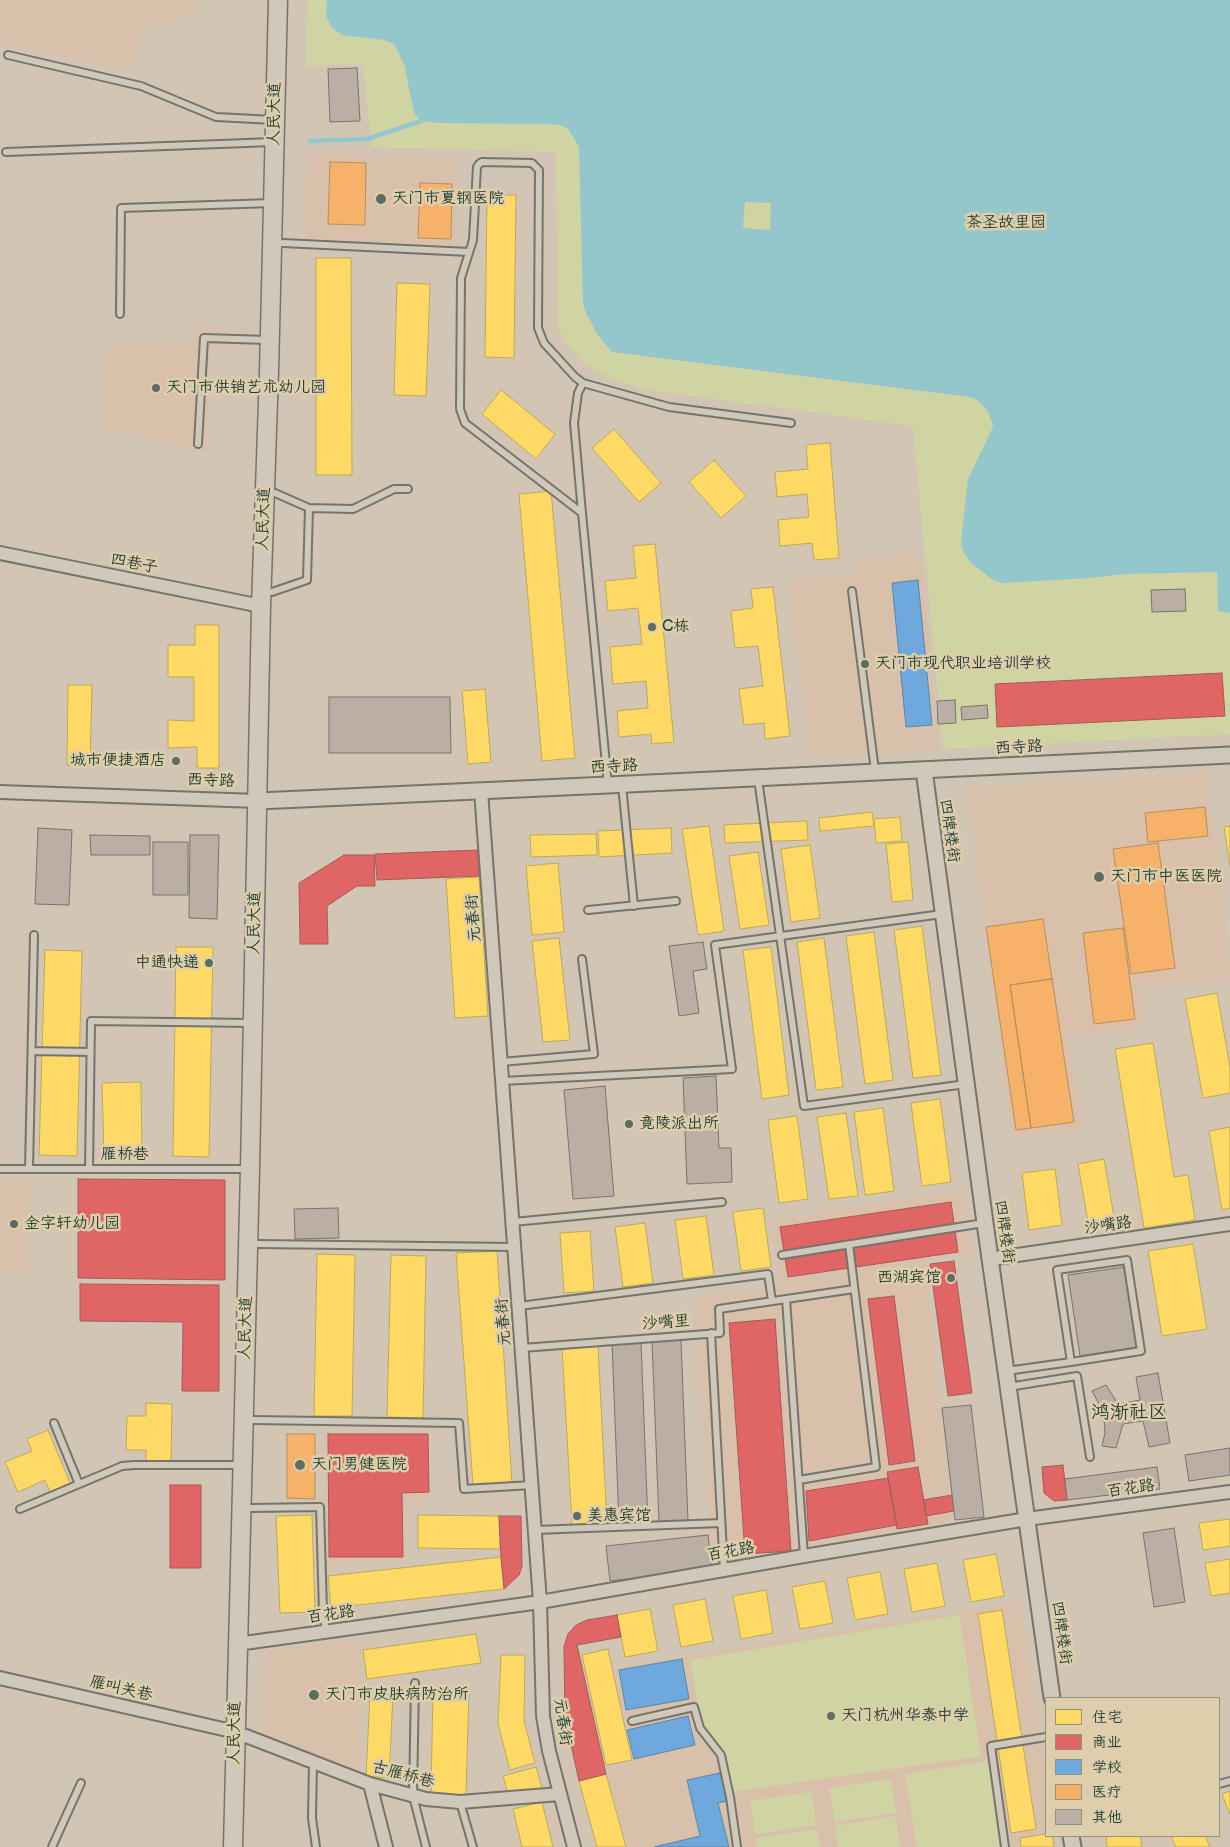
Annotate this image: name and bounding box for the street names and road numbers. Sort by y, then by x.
street label: 人民大道 [265,82,285,146]
street label: 人民大道 [253,487,275,551]
street label: 四巷子 [109,550,159,578]
street label: 西寺路 [995,737,1043,759]
street label: 西寺路 [590,756,638,778]
street label: 西寺路 [187,771,235,791]
street label: 四牌楼街 [935,798,963,864]
street label: 人民大道 [245,891,265,955]
street label: 元春街 [463,893,485,943]
street label: 雁桥巷 [101,1145,149,1165]
street label: 四牌楼街 [990,1199,1018,1265]
street label: 沙嘴路 [1083,1213,1133,1239]
street label: 人民大道 [235,1296,257,1360]
street label: 元春街 [493,1297,515,1347]
street label: 沙嘴里 [641,1312,691,1334]
street label: 百花路 [1106,1476,1156,1502]
street label: 百花路 [706,1538,756,1566]
street label: 四牌楼街 [1047,1600,1075,1666]
street label: 百花路 [306,1602,356,1628]
street label: 雁叫关巷 [88,1672,154,1706]
street label: 元春街 [549,1697,575,1747]
street label: 人民大道 [225,1701,245,1765]
street label: 古雁桥巷 [370,1757,436,1793]

